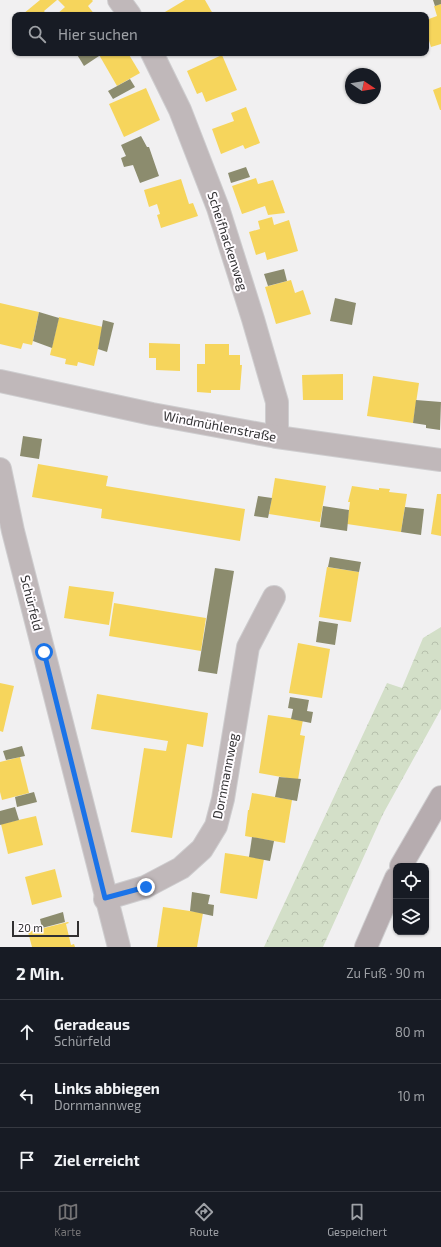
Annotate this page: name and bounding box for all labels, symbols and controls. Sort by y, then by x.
search box [12,12,429,56]
icon: search [26,23,48,45]
text: Hier suchen [58,25,138,43]
north arrow [345,68,381,104]
street label: Scheifhackenweg [204,189,252,293]
street label: Windmühlenstraße [162,407,278,445]
street label: Schürfeld [17,573,47,633]
route start [35,643,53,661]
street label: Dornmannweg [209,732,241,820]
map controls [393,863,429,935]
button: locate [393,863,429,899]
route end [137,878,155,896]
button: layers [393,899,429,935]
scale bar [12,919,79,938]
text: 20 m [18,921,43,934]
text: 2 Min. [16,963,64,983]
text: Zu Fuß · 90 m [346,965,425,981]
text: Geradeaus [54,1015,130,1033]
icon: ahead [16,1021,38,1043]
text: 80 m [395,1024,425,1040]
text: Schürfeld [54,1033,111,1049]
text: Links abbiegen [54,1079,160,1097]
icon: left [16,1085,38,1107]
text: 10 m [398,1088,425,1104]
text: Dornmannweg [54,1097,141,1113]
icon: arrive [16,1149,38,1171]
text: Ziel erreicht [54,1151,140,1169]
tab: Karte [54,1201,81,1238]
tab: Route [189,1201,219,1238]
tab: Gespeichert [327,1201,387,1238]

